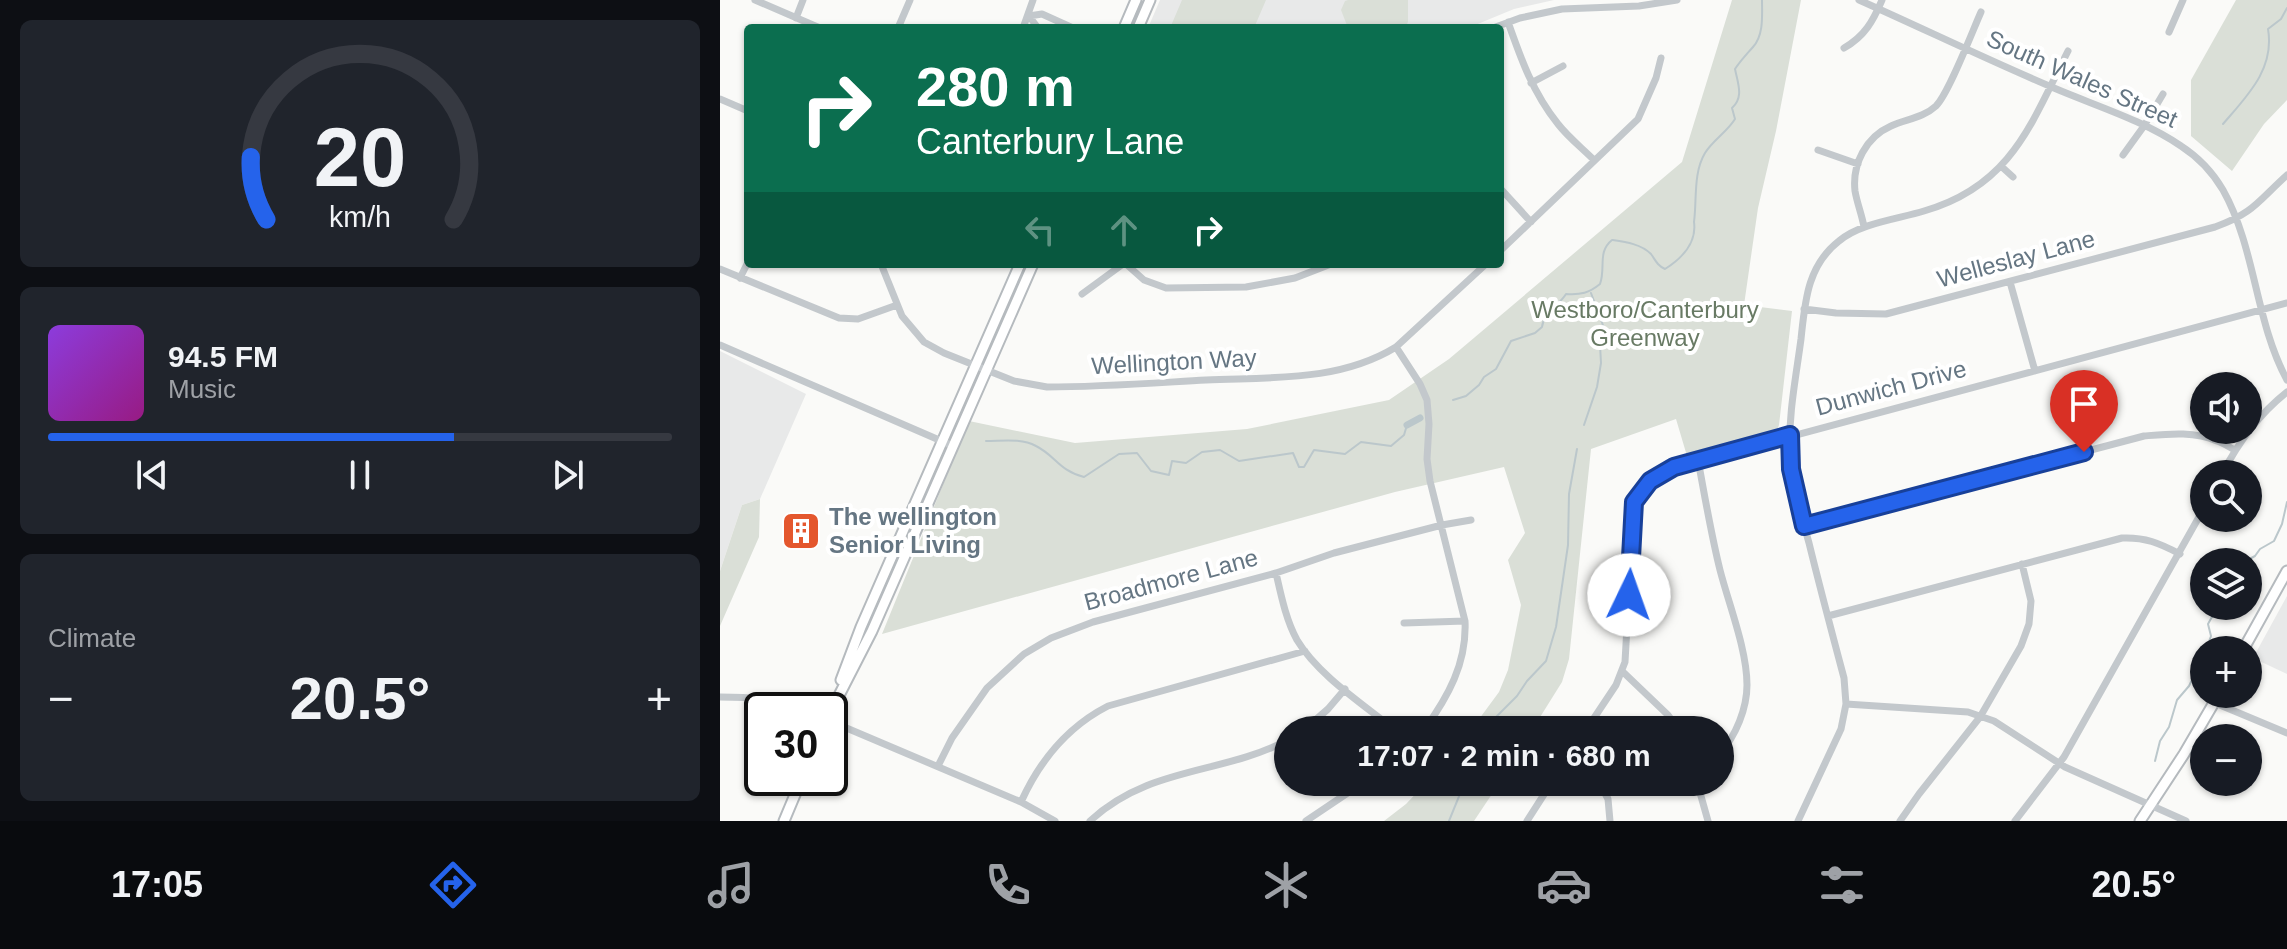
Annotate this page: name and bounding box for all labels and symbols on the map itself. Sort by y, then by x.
street label: South Wales Street [1983,24,2182,133]
street label: Welleslay Lane [1934,224,2098,293]
park label: Westboro/Canterbury Greenway [1531,296,1759,351]
street label: Wellington Way [1091,344,1257,379]
street label: Dunwich Drive [1813,354,1969,421]
pin [2050,370,2118,452]
place label: The wellington Senior Living [829,503,997,558]
building icon: The wellington Senior Living [780,510,822,552]
street label: Broadmore Lane [1081,543,1261,616]
position arrow [1587,553,1671,637]
speed limit sign: 30 [744,692,848,796]

